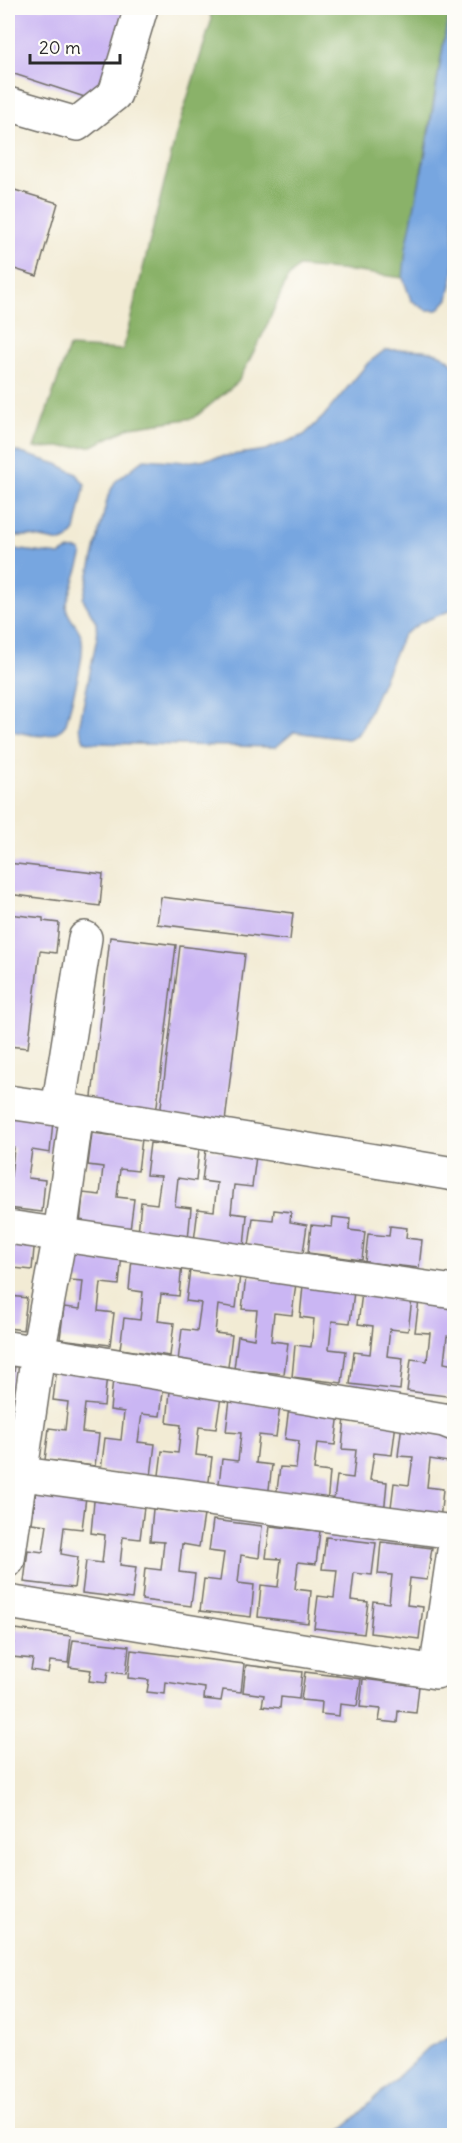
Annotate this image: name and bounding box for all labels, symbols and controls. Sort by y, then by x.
scale bar [30,27,120,65]
text: 20 m [39,36,81,59]

